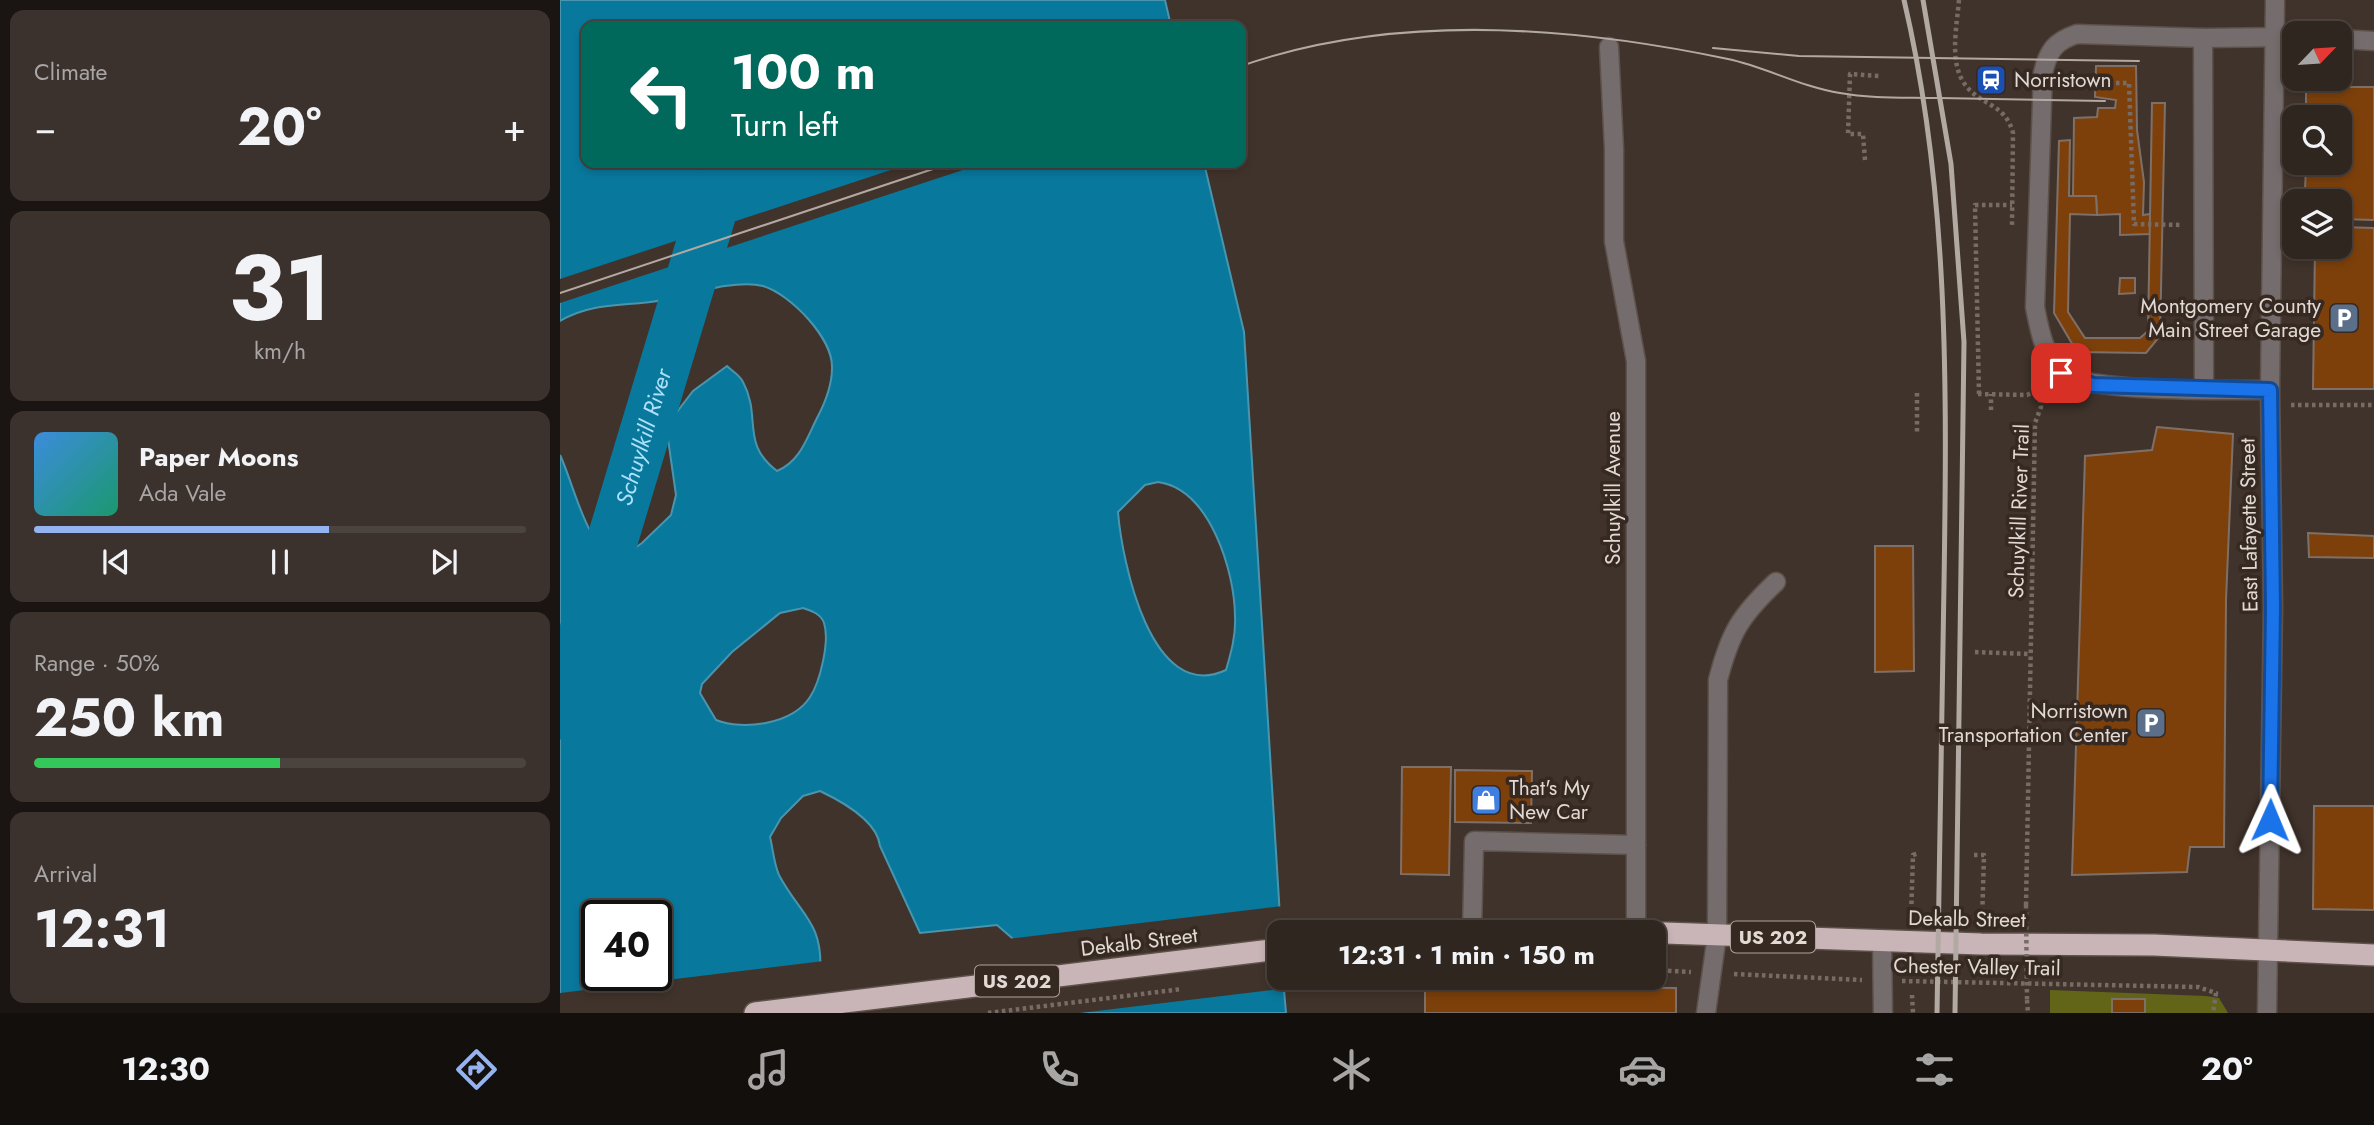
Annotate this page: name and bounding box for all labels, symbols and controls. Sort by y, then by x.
north arrow [2282,21,2352,91]
map controls [2282,21,2352,259]
text: 100 m [731,37,876,107]
icon: left [616,49,707,140]
text: Climate [34,55,107,89]
station icon: Norristown [1974,63,2008,97]
place label: Norristown [2014,65,2112,95]
text: 20° [238,89,322,165]
text: − [34,100,56,155]
text: + [503,100,526,155]
text: Turn left [731,102,838,148]
button: search [2282,105,2352,175]
button: layers [2282,189,2352,259]
text: 31 [229,223,331,354]
place label: Montgomery County Main Street Garage [2140,291,2322,345]
parking icon: Montgomery County Main Street Garage [2327,301,2361,335]
text: km/h [254,334,306,368]
pin [2031,343,2091,403]
icon: arrive [2042,354,2080,392]
water label: Schuylkill River [607,364,680,510]
street label: Schuylkill Avenue [1598,411,1628,565]
street label: Schuylkill River Trail [2001,423,2037,599]
text: Paper Moons [139,438,299,476]
street label: East Lafayette Street [2232,438,2266,612]
text: Ada Vale [139,476,226,510]
icon: previous [97,543,135,581]
icon: pause [261,543,299,581]
icon: next [425,543,463,581]
text: Range · 50% [34,646,160,680]
text: 250 km [34,680,224,756]
place label: Norristown Transportation Center [1939,696,2129,750]
parking icon: Norristown Transportation Center [2134,706,2168,740]
place label: That's My New Car [1509,773,1591,827]
shop icon: That's My New Car [1469,783,1503,817]
position arrow [2233,783,2307,857]
text: Arrival [34,857,97,891]
text: 12:31 [34,891,170,967]
speed limit sign: 40 [581,900,672,991]
street label: Dekalb Street [1908,903,2026,935]
street label: Dekalb Street [1079,920,1199,964]
road number: US 202 [1731,922,1815,953]
text: 12:31 · 1 min · 150 m [1338,936,1595,974]
street label: Chester Valley Trail [1893,951,2061,983]
road number: US 202 [975,965,1059,996]
icon: directions [452,1045,501,1094]
icon: music [744,1045,793,1094]
icon: phone [1035,1045,1084,1094]
icon: climate [1327,1045,1376,1094]
icon: car [1618,1045,1667,1094]
icon: filters [1910,1045,1959,1094]
text: 12:30 [121,1046,210,1092]
text: 20° [2201,1046,2253,1092]

